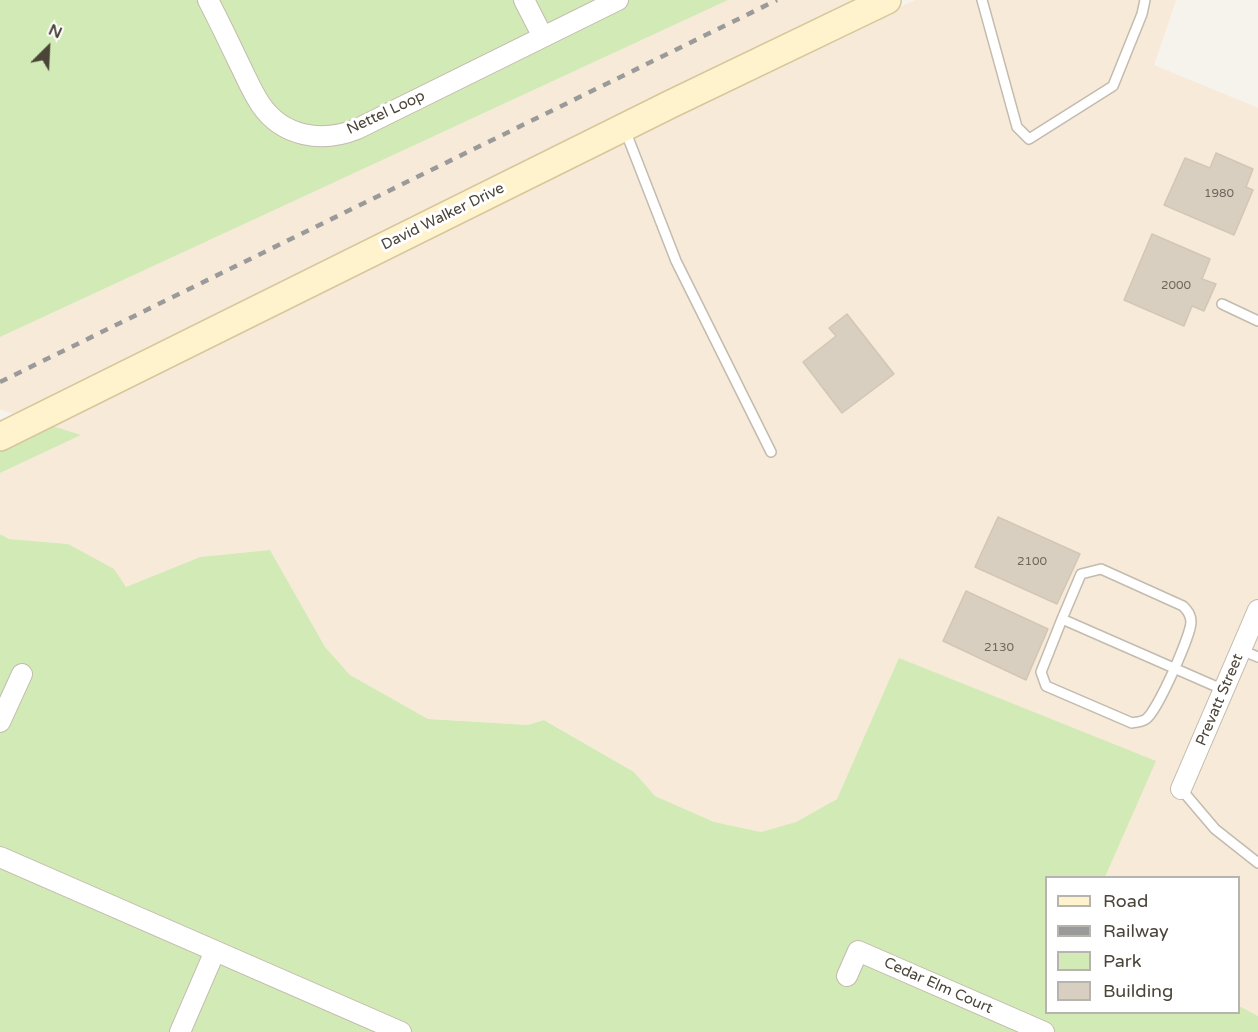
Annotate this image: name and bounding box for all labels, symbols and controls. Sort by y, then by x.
north arrow [18,18,78,78]
text: N [45,20,65,43]
street label: Nettel Loop [344,87,428,139]
street label: David Walker Drive [379,179,507,255]
house number: 1980 [1204,187,1234,201]
house number: 2000 [1161,279,1191,293]
house number: 2100 [1017,555,1047,569]
house number: 2130 [984,641,1014,655]
street label: Prevatt Street [1193,651,1247,749]
legend [1045,876,1240,1014]
text: Road [1103,890,1148,912]
text: Railway [1103,920,1169,942]
text: Park [1103,950,1141,972]
street label: Cedar Elm Court [881,954,995,1018]
text: Building [1103,980,1173,1002]

